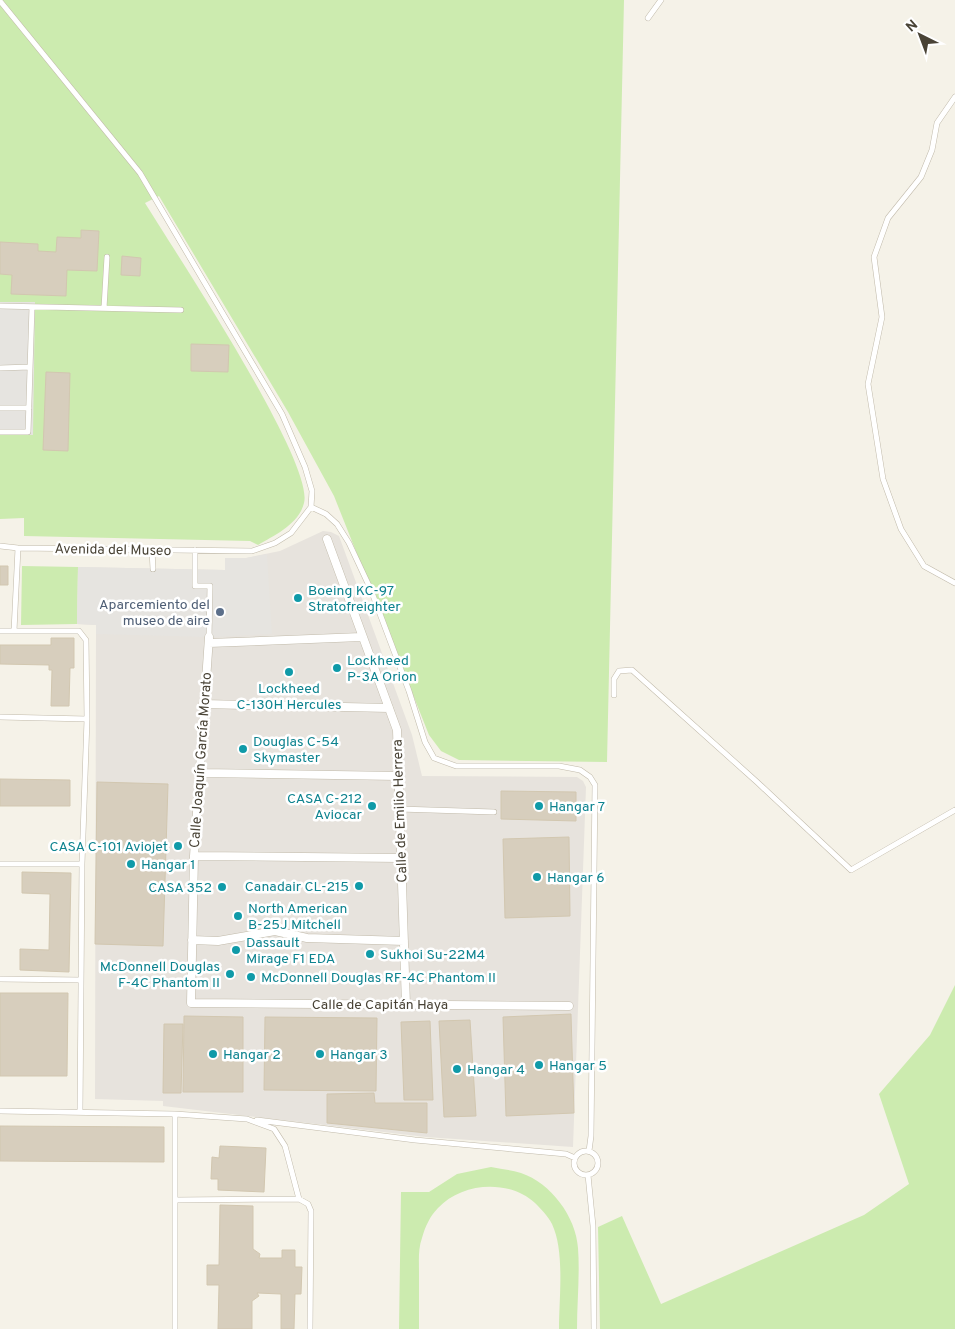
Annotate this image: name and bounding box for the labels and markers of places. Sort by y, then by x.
place label: Boeing KC-97 Stratofreighter [308,583,401,616]
marker: Boeing KC-97 Stratofreighter [292,592,304,604]
place label: Aparcemiento del museo de aire [99,597,210,630]
marker: Aparcemiento del museo de aire [214,606,226,618]
place label: Lockheed P-3A Orion [347,653,417,686]
marker: Lockheed P-3A Orion [331,662,343,674]
marker: Lockheed C-130H Hercules [283,666,295,678]
place label: Lockheed C-130H Hercules [237,681,342,714]
place label: Douglas C-54 Skymaster [253,734,339,767]
marker: Douglas C-54 Skymaster [237,743,249,755]
place label: CASA C-212 Aviocar [287,791,363,824]
place label: Hangar 7 [549,799,605,816]
marker: CASA C-212 Aviocar [366,800,378,812]
marker: Hangar 7 [533,800,545,812]
place label: CASA C-101 Aviojet [50,839,168,856]
marker: CASA C-101 Aviojet [172,840,184,852]
place label: Hangar 1 [141,857,196,874]
marker: Hangar 1 [125,858,137,870]
place label: Hangar 6 [547,870,605,887]
marker: Hangar 6 [531,871,543,883]
place label: Canadair CL-215 [245,879,349,896]
place label: CASA 352 [148,880,212,897]
marker: Canadair CL-215 [353,880,365,892]
marker: CASA 352 [216,881,228,893]
place label: North American B-25J Mitchell [248,901,347,934]
marker: North American B-25J Mitchell [232,910,244,922]
place label: Dassault Mirage F1 EDA [246,935,335,968]
marker: Dassault Mirage F1 EDA [230,944,242,956]
place label: Sukhoi Su-22M4 [380,947,485,964]
marker: Sukhoi Su-22M4 [364,948,376,960]
place label: McDonnell Douglas F-4C Phantom II [100,959,220,992]
marker: McDonnell Douglas F-4C Phantom II [224,968,236,980]
place label: McDonnell Douglas RF-4C Phantom II [261,970,496,987]
marker: McDonnell Douglas RF-4C Phantom II [245,971,257,983]
place label: Hangar 2 [223,1047,281,1064]
place label: Hangar 3 [330,1047,388,1064]
marker: Hangar 2 [207,1048,219,1060]
marker: Hangar 3 [314,1048,326,1060]
place label: Hangar 5 [549,1058,607,1075]
marker: Hangar 5 [533,1059,545,1071]
place label: Hangar 4 [467,1062,525,1079]
marker: Hangar 4 [451,1063,463,1075]

